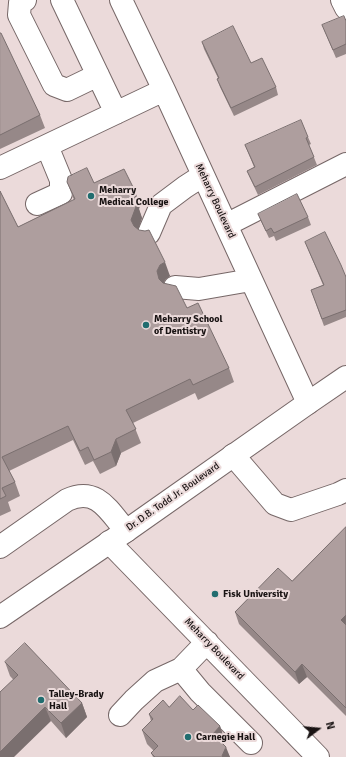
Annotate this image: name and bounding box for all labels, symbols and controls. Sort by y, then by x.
street label: Meharry Boulevard [192,162,238,240]
place label: Meharry Medical College [99,184,168,208]
marker: Meharry Medical College [86,191,96,201]
place label: Meharry School of Dentistry [154,313,223,336]
marker: Meharry School of Dentistry [141,320,151,330]
street label: Dr. D.B. Todd Jr. Boulevard [124,460,222,534]
place label: Fisk University [223,588,288,600]
marker: Fisk University [210,589,220,599]
street label: Meharry Boulevard [182,616,246,682]
place label: Talley-Brady Hall [49,688,104,712]
marker: Talley-Brady Hall [36,695,46,705]
north arrow [298,709,338,749]
text: N [323,720,337,731]
place label: Carnegie Hall [196,731,255,743]
marker: Carnegie Hall [183,732,193,742]

